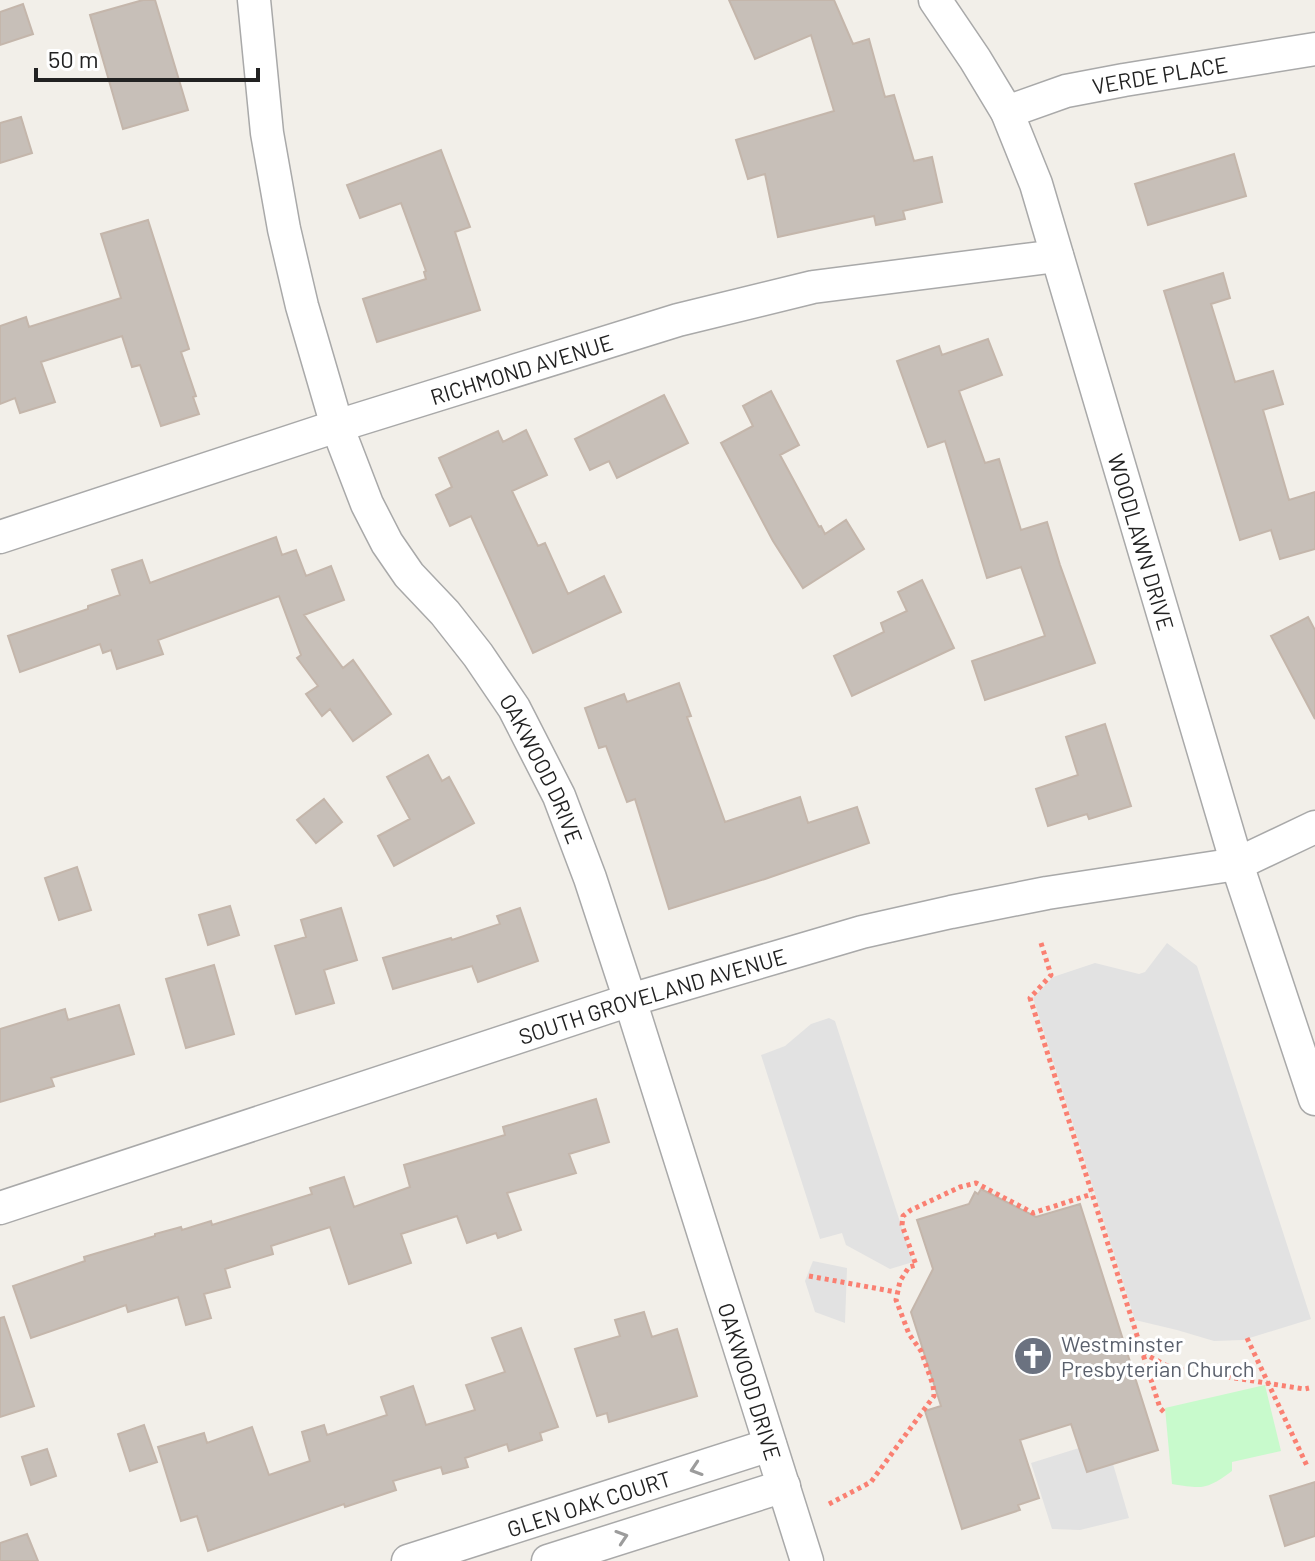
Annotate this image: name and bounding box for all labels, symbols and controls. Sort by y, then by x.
scale bar [36,32,258,82]
text: 50 m [48,44,99,73]
street label: VERDE PLACE [1090,50,1230,99]
street label: RICHMOND AVENUE [427,328,616,409]
street label: WOODLAWN DRIVE [1103,451,1180,633]
street label: OAKWOOD DRIVE [495,688,589,847]
street label: SOUTH GROVELAND AVENUE [515,942,789,1049]
street label: OAKWOOD DRIVE [713,1299,787,1463]
place label: Westminster Presbyterian Church [1061,1330,1255,1381]
church icon: Westminster Presbyterian Church [1012,1335,1054,1377]
one-way arrow [689,1459,703,1475]
street label: GLEN OAK COURT [504,1465,674,1541]
one-way arrow [615,1531,629,1547]

